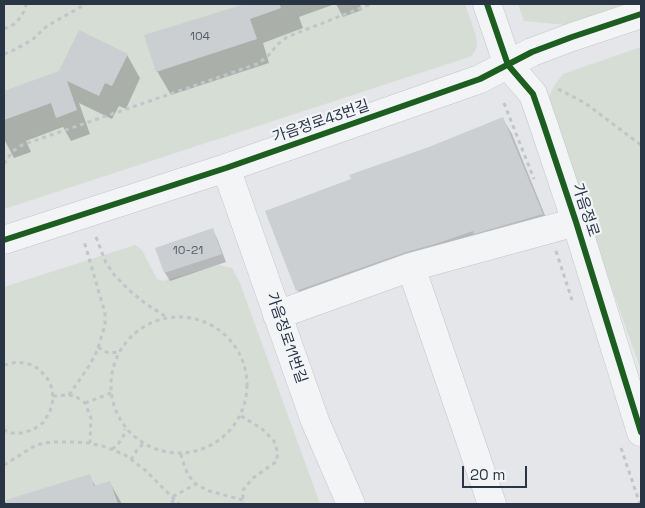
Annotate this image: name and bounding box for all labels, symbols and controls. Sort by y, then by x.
house number: 104 [190,30,210,44]
street label: 가음정로43번길 [270,97,372,147]
street label: 가음정로 [568,181,602,239]
house number: 10-21 [173,244,203,258]
street label: 가음정로11번길 [262,290,310,386]
scale bar [465,456,530,488]
text: 20 m [470,465,505,484]

